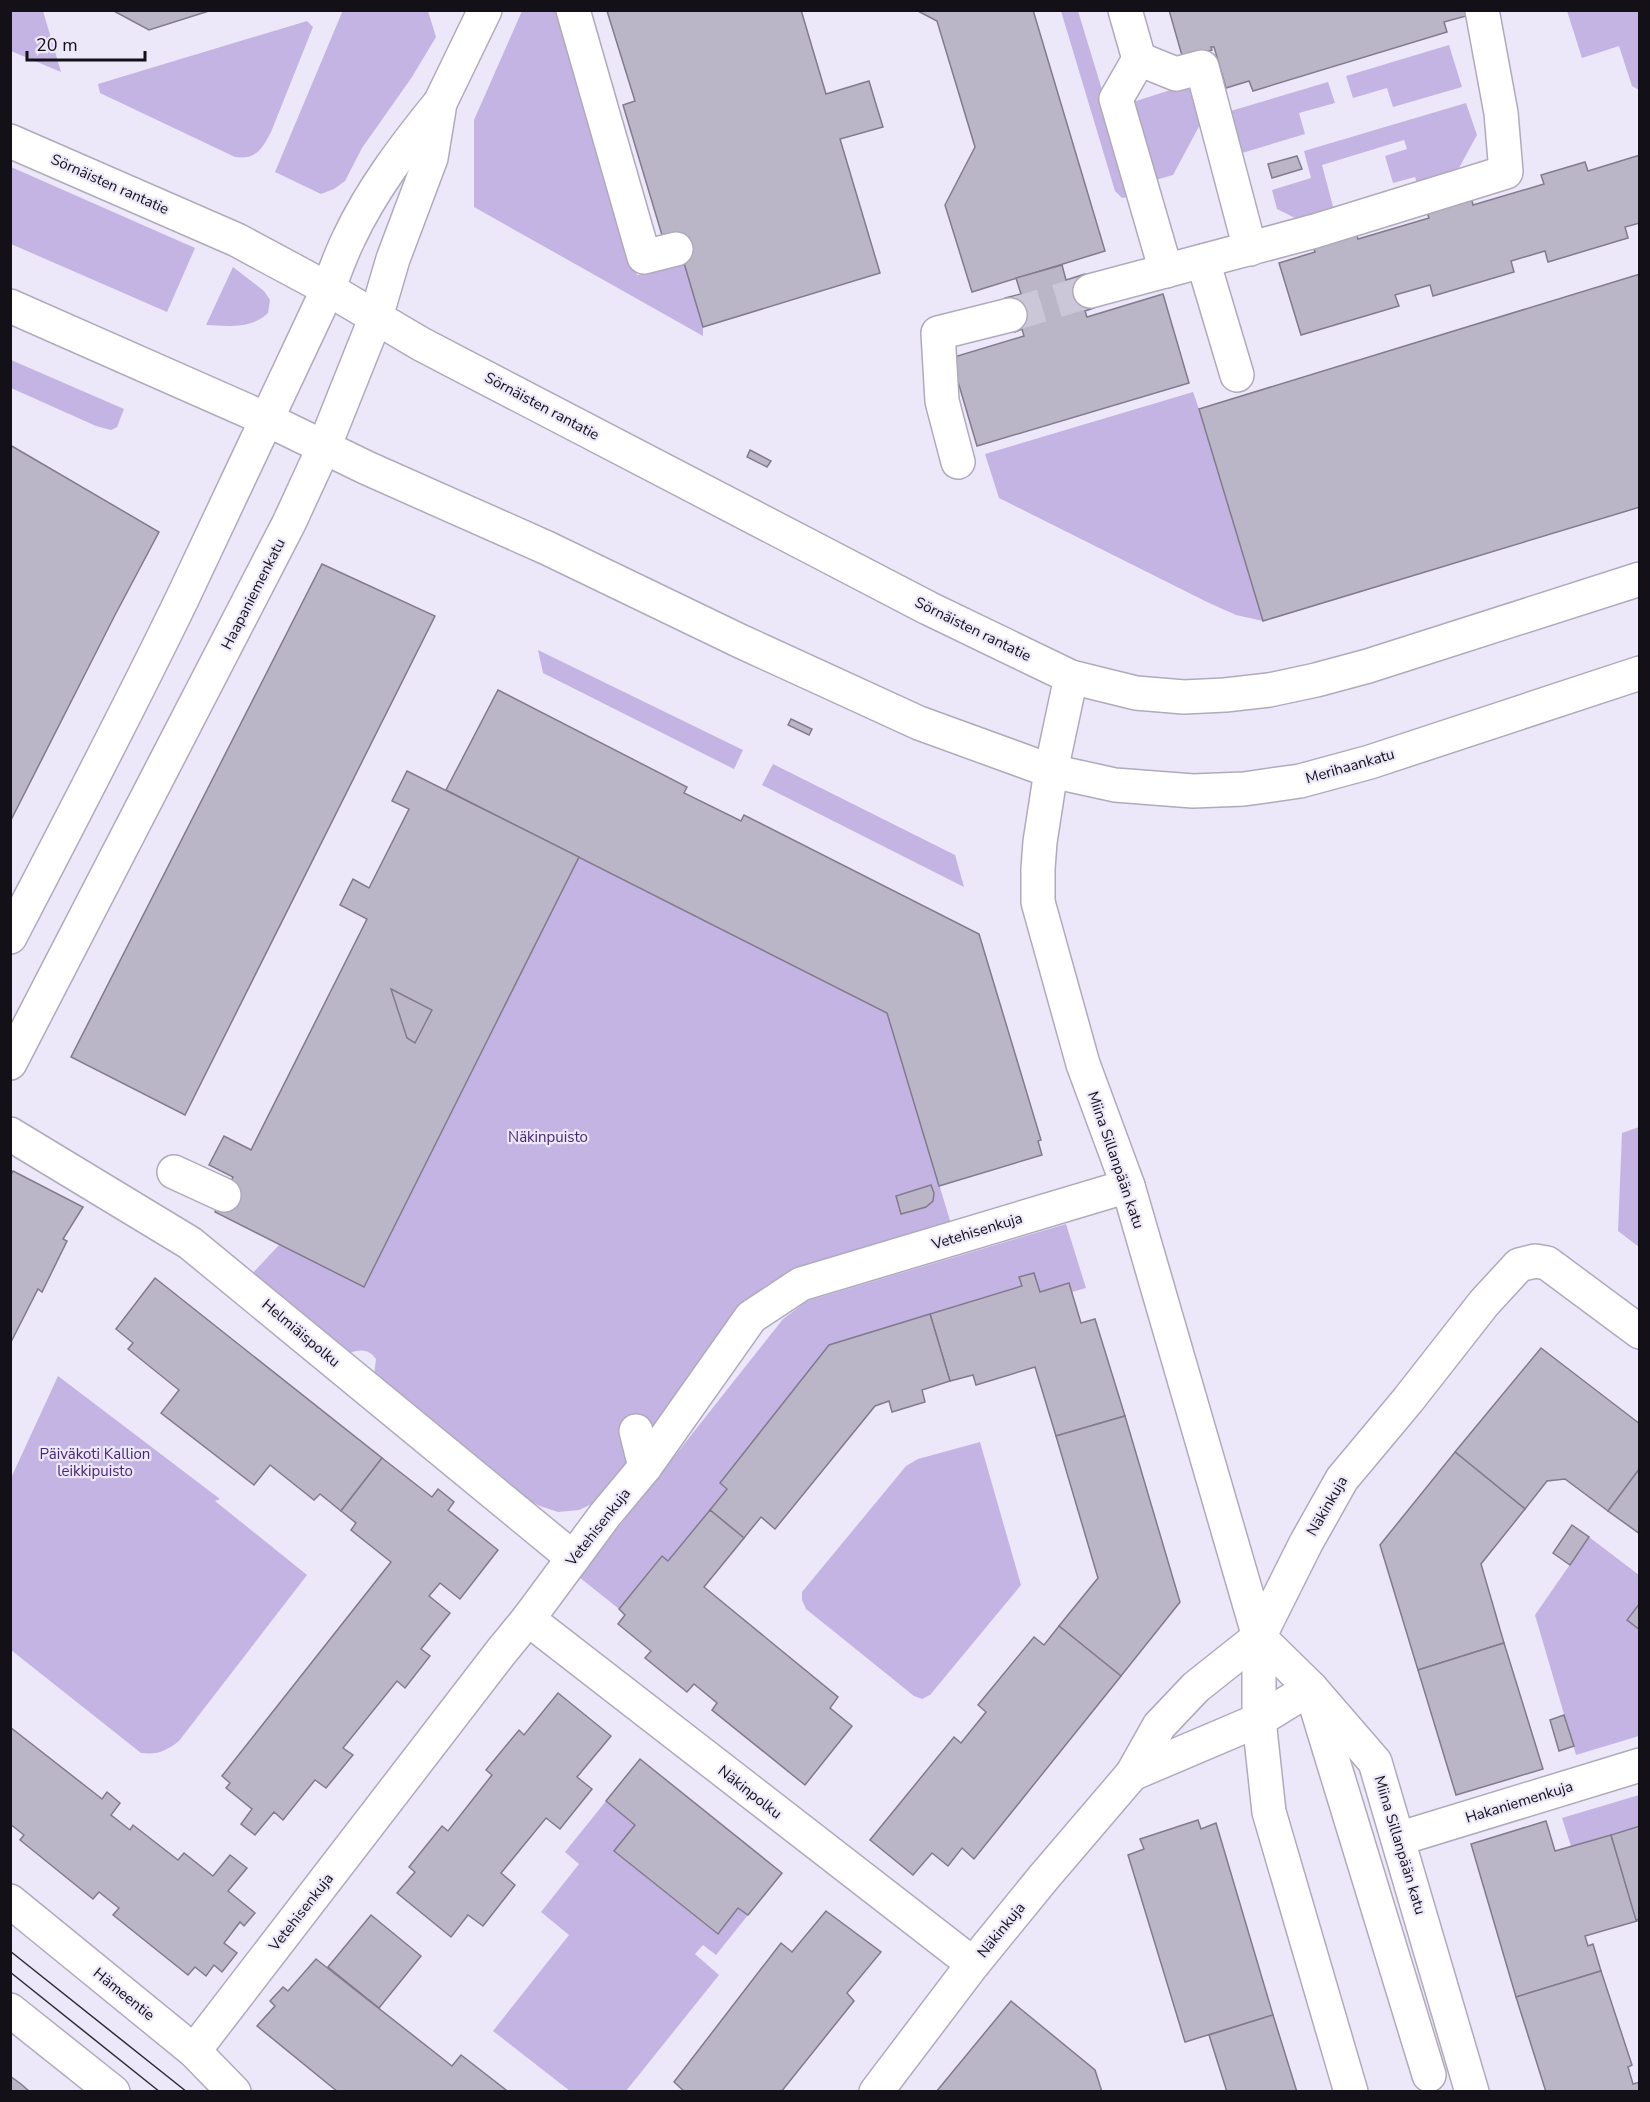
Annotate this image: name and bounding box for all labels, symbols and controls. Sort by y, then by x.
scale bar [27,24,146,62]
text: 20 m [36,33,78,57]
street label: Sörnäisten rantatie [48,149,172,219]
street label: Sörnäisten rantatie [481,367,603,445]
street label: Haapaniemenkatu [216,535,290,653]
street label: Sörnäisten rantatie [911,592,1035,666]
street label: Merihaankatu [1303,744,1397,788]
street label: Miina Sillanpään katu [1083,1089,1149,1231]
park label: Näkinpuisto [508,1127,588,1147]
street label: Vetehisenkuja [928,1208,1025,1255]
street label: Helmiäispolku [258,1294,344,1372]
park label: Päiväkoti Kallion leikkipuisto [40,1444,150,1481]
street label: Näkinkuja [1302,1472,1352,1540]
street label: Vetehisenkuja [561,1484,635,1571]
street label: Näkinpolku [714,1761,786,1823]
street label: Miina Sillanpään katu [1369,1773,1431,1917]
street label: Hakaniemenkuja [1463,1776,1575,1828]
street label: Vetehisenkuja [264,1869,338,1956]
street label: Näkinkuja [972,1898,1030,1962]
street label: Hämeentie [89,1963,159,2025]

